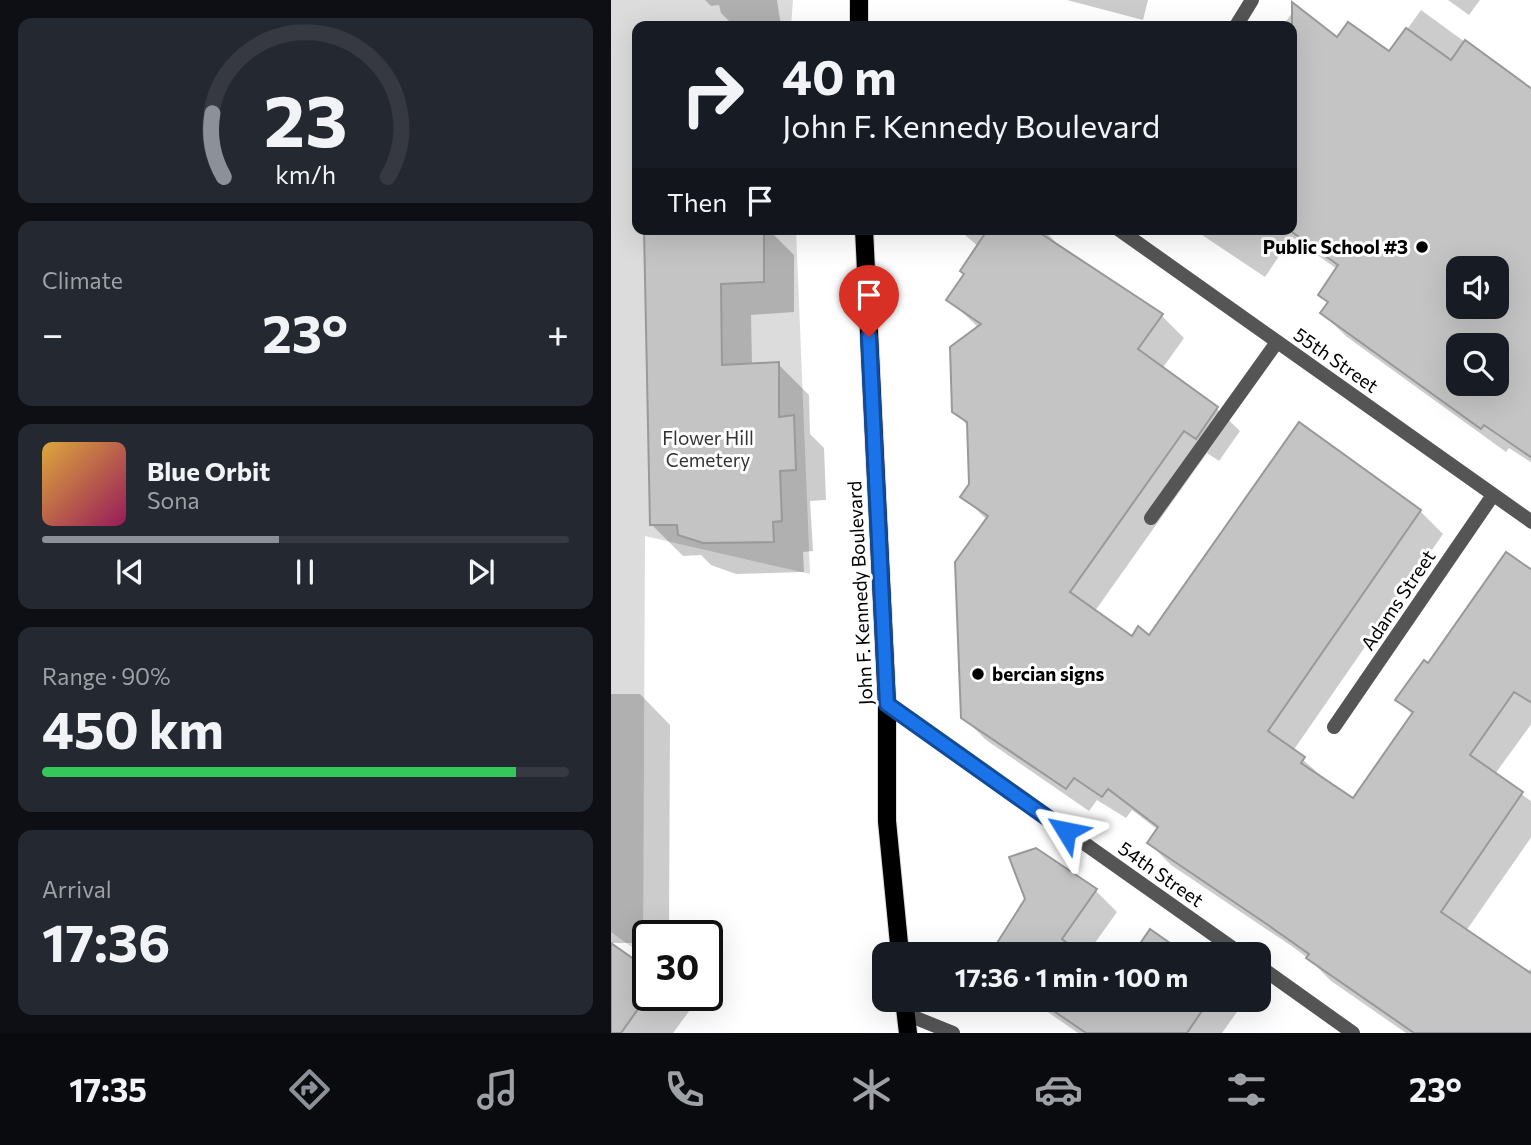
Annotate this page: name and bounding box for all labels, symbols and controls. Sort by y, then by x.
text: 40 m [782,45,897,105]
icon: right [667,49,758,140]
text: 23 [264,73,347,162]
text: John F. Kennedy Boulevard [782,105,1160,145]
text: km/h [275,158,336,188]
icon: arrive [741,182,779,220]
text: Then [667,186,727,217]
place label: Public School #3 [1263,235,1408,258]
marker: Public School #3 [1414,239,1430,255]
map controls [1446,256,1509,396]
button: sound [1446,256,1509,319]
pin [839,265,899,337]
text: Climate [42,266,123,294]
icon: arrive [850,276,888,314]
text: 23° [262,300,348,364]
text: − [42,309,64,356]
text: + [547,309,569,356]
street label: 55th Street [1290,322,1383,397]
button: search [1446,333,1509,396]
park label: Flower Hill Cemetery [662,426,754,471]
text: Blue Orbit [147,455,270,486]
street label: John F. Kennedy Boulevard [842,480,877,706]
text: Sona [147,486,199,514]
street label: Adams Street [1356,545,1440,654]
icon: previous [111,553,149,591]
icon: pause [286,553,324,591]
icon: next [462,553,500,591]
text: Range · 90% [42,662,170,690]
place label: bercian signs [992,662,1105,685]
marker: bercian signs [970,666,986,682]
text: 450 km [42,696,224,760]
position arrow [1029,794,1103,868]
street label: 54th Street [1114,836,1208,911]
text: Arrival [42,875,112,903]
text: 17:36 [42,909,170,973]
speed limit sign: 30 [632,920,723,1011]
text: 17:36 · 1 min · 100 m [955,961,1188,992]
icon: directions [285,1065,334,1114]
icon: music [473,1065,522,1114]
icon: phone [660,1065,709,1114]
icon: climate [847,1065,896,1114]
icon: car [1034,1065,1083,1114]
icon: filters [1222,1065,1271,1114]
text: 17:35 [69,1069,147,1109]
text: 23° [1409,1069,1462,1109]

